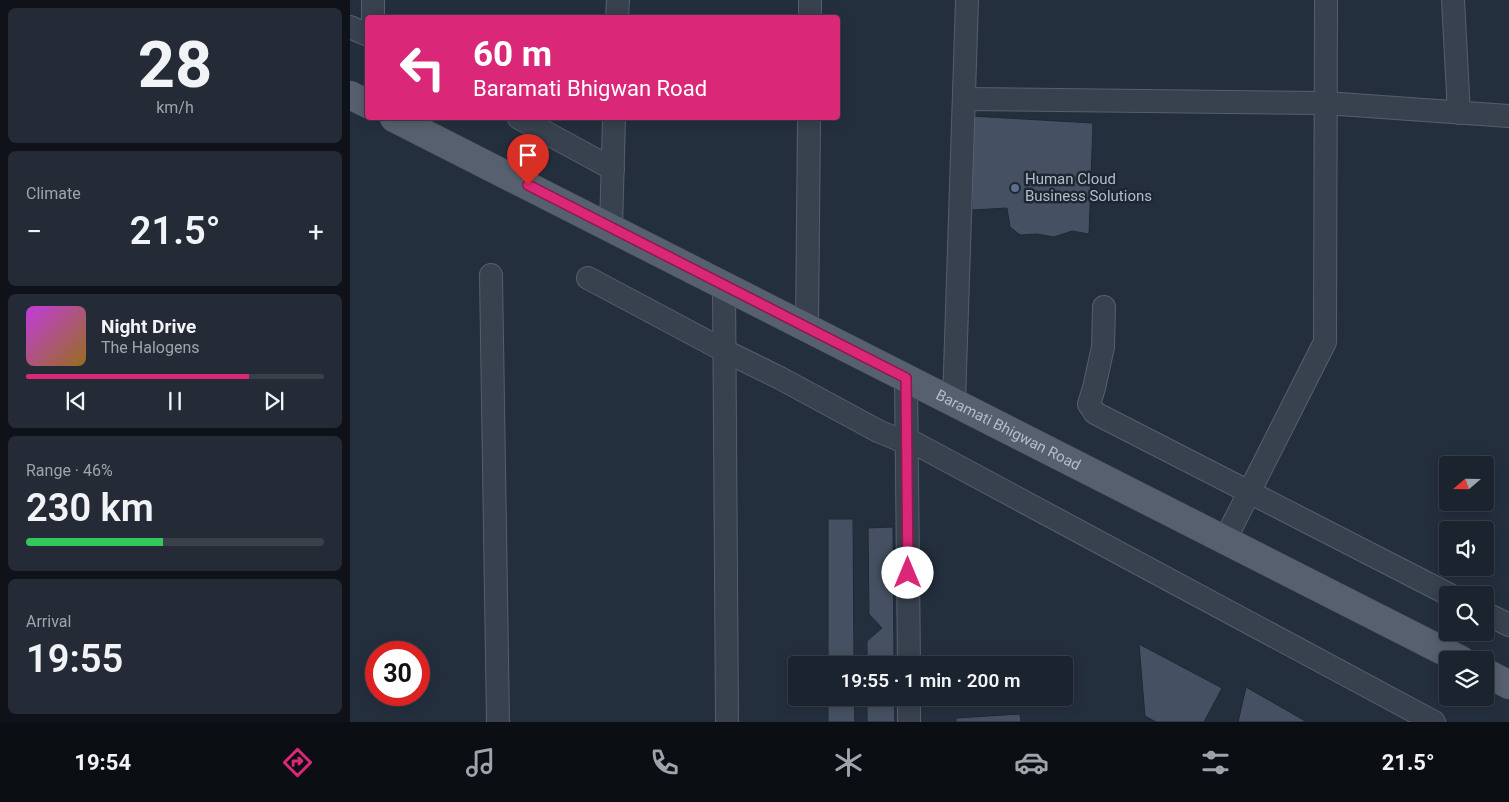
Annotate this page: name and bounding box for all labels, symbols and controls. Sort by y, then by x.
text: 28 [138,27,212,103]
text: 60 m [473,34,552,75]
icon: left [390,35,455,100]
text: Baramati Bhigwan Road [473,76,707,101]
text: km/h [156,98,194,117]
pin [507,134,549,185]
icon: arrive [514,141,542,169]
place label: Human Cloud Business Solutions [1025,170,1152,205]
marker: Human Cloud Business Solutions [1009,182,1021,194]
text: Climate [26,184,81,203]
text: 21.5° [130,209,220,253]
text: − [26,215,42,248]
text: + [308,215,324,248]
text: Night Drive [101,315,196,338]
text: The Halogens [101,338,200,357]
street label: Baramati Bhigwan Road [933,386,1084,474]
icon: previous [62,387,90,415]
icon: pause [161,387,189,415]
icon: next [260,387,288,415]
north arrow [1439,456,1494,511]
map controls [1439,456,1494,706]
text: Range · 46% [26,461,113,480]
text: 230 km [26,486,154,530]
button: sound [1439,521,1494,576]
position arrow [881,546,933,598]
button: search [1439,586,1494,641]
text: Arrival [26,612,71,631]
text: 19:55 [26,637,123,681]
speed limit sign: 30 [365,641,430,706]
button: layers [1439,651,1494,706]
text: 19:55 · 1 min · 200 m [840,669,1021,692]
icon: directions [280,745,315,780]
icon: music [463,745,498,780]
icon: phone [647,745,682,780]
icon: climate [831,745,866,780]
icon: car [1014,745,1049,780]
icon: filters [1198,745,1233,780]
text: 19:54 [74,750,131,775]
text: 21.5° [1382,750,1435,775]

